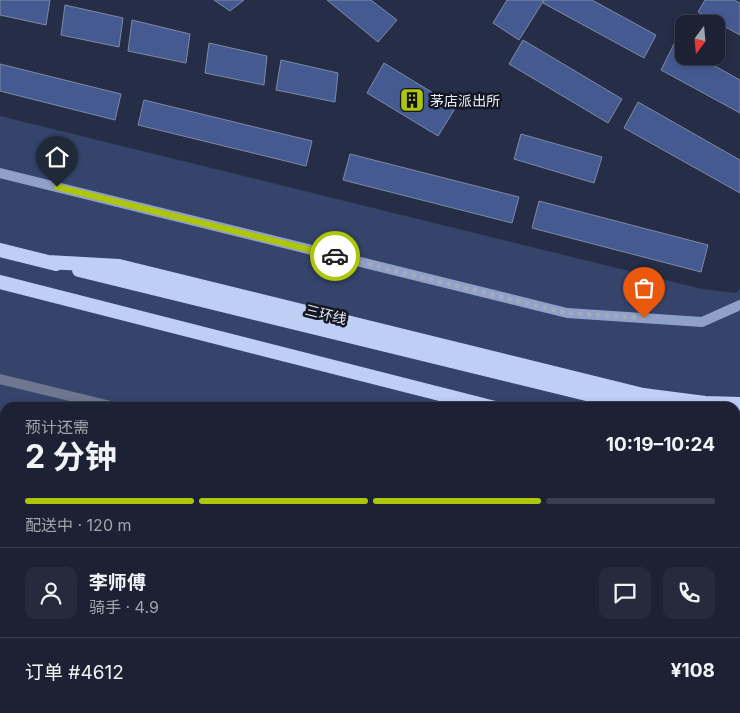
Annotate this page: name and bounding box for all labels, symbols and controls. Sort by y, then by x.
north arrow [675,15,725,65]
map controls [675,15,725,65]
building icon: 茅店派出所 [399,87,425,113]
place label: 茅店派出所 [430,92,500,109]
pin [36,136,78,187]
icon: home [43,143,71,171]
courier [310,231,360,281]
icon: car [321,242,349,270]
pin [623,267,665,318]
icon: bag [630,274,658,302]
street label: 三环线 [304,301,348,327]
text: 预计还需 [25,417,89,437]
text: 10:19–10:24 [606,433,715,456]
text: 2 分钟 [25,437,117,476]
text: 配送中 · 120 m [25,515,132,535]
button: person [25,567,77,619]
button: chat [599,567,651,619]
button: phone [663,567,715,619]
text: 李师傅 [89,571,146,594]
text: 骑手 · 4.9 [89,597,159,617]
text: ¥108 [671,659,715,682]
text: 订单 #4612 [25,661,124,684]

